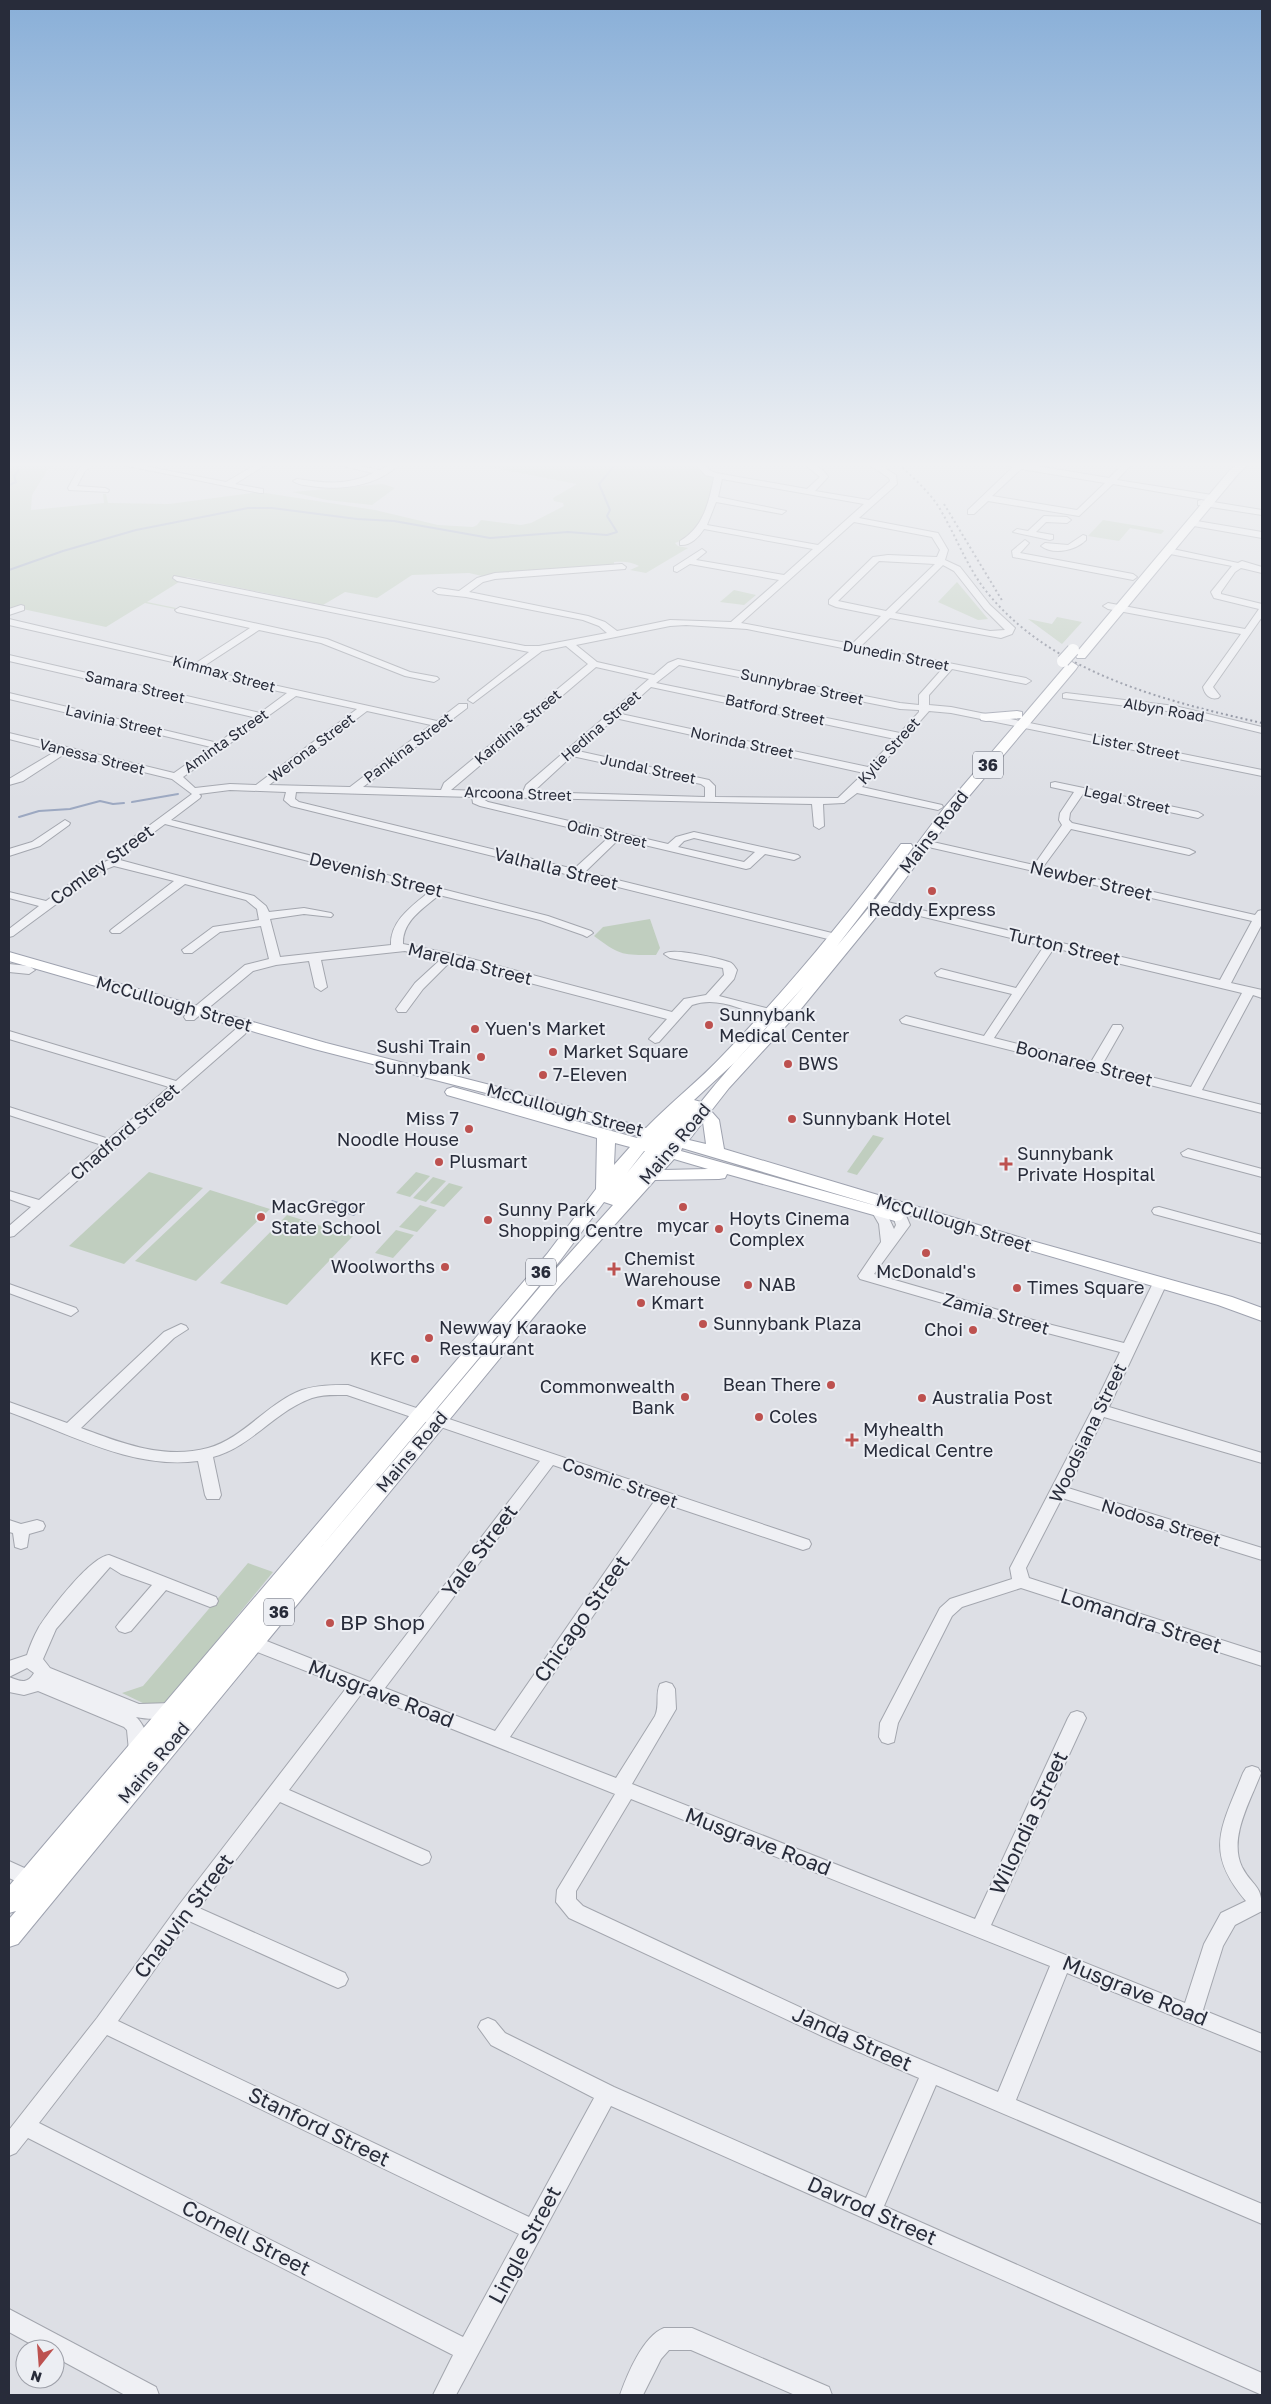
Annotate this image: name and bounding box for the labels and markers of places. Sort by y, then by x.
marker: Reddy Express [926,885,938,897]
place label: Reddy Express [868,898,996,920]
place label: Sunnybank Medical Center [719,1003,849,1046]
place label: Yuen's Market [485,1017,606,1039]
marker: Sunnybank Medical Center [703,1019,715,1031]
marker: Yuen's Market [469,1023,481,1035]
place label: Sushi Train Sunnybank [374,1035,471,1078]
place label: Market Square [563,1040,689,1062]
marker: Market Square [547,1046,559,1058]
marker: Sushi Train Sunnybank [475,1051,487,1063]
place label: BWS [798,1052,839,1074]
marker: BWS [782,1058,794,1070]
place label: 7-Eleven [553,1063,627,1085]
marker: 7-Eleven [537,1069,549,1081]
place label: Miss 7 Noodle House [337,1107,459,1150]
place label: Sunnybank Hotel [802,1107,951,1129]
marker: Sunnybank Hotel [786,1113,798,1125]
marker: Miss 7 Noodle House [463,1123,475,1135]
place label: Sunnybank Private Hospital [1017,1142,1156,1185]
place label: Plusmart [449,1150,528,1172]
marker: Plusmart [433,1156,445,1168]
marker: Sunnybank Private Hospital [999,1157,1013,1171]
place label: MacGregor State School [271,1195,381,1238]
place label: Sunny Park Shopping Centre [498,1198,643,1241]
marker: mycar [677,1201,689,1213]
place label: Hoyts Cinema Complex [729,1207,850,1250]
marker: MacGregor State School [255,1211,267,1223]
marker: Sunny Park Shopping Centre [482,1214,494,1226]
place label: mycar [657,1214,709,1236]
marker: Hoyts Cinema Complex [713,1223,725,1235]
place label: Chemist Warehouse [624,1247,721,1290]
marker: McDonald's [920,1247,932,1259]
place label: Woolworths [331,1255,435,1277]
place label: McDonald's [876,1260,976,1282]
marker: Woolworths [439,1261,451,1273]
marker: Chemist Warehouse [608,1263,620,1275]
place label: NAB [758,1273,796,1295]
place label: Times Square [1027,1276,1144,1298]
marker: NAB [742,1279,754,1291]
marker: Times Square [1011,1282,1023,1294]
place label: Kmart [651,1291,704,1313]
marker: Kmart [635,1297,647,1309]
place label: Sunnybank Plaza [713,1312,861,1334]
place label: Newway Karaoke Restaurant [439,1316,587,1359]
marker: Sunnybank Plaza [697,1318,709,1330]
place label: Choi [924,1318,963,1340]
marker: Choi [967,1324,979,1336]
marker: Newway Karaoke Restaurant [423,1332,435,1344]
place label: KFC [370,1347,405,1369]
marker: KFC [409,1353,421,1365]
place label: Bean There [723,1373,821,1395]
place label: Commonwealth Bank [540,1375,675,1418]
marker: Bean There [825,1379,837,1391]
place label: Australia Post [932,1386,1053,1408]
marker: Commonwealth Bank [679,1391,691,1403]
marker: Australia Post [916,1392,928,1404]
place label: Coles [769,1405,818,1427]
marker: Coles [753,1411,765,1423]
place label: Myhealth Medical Centre [863,1418,993,1461]
marker: Myhealth Medical Centre [845,1433,859,1447]
place label: BP Shop [340,1609,425,1635]
marker: BP Shop [324,1617,336,1629]

